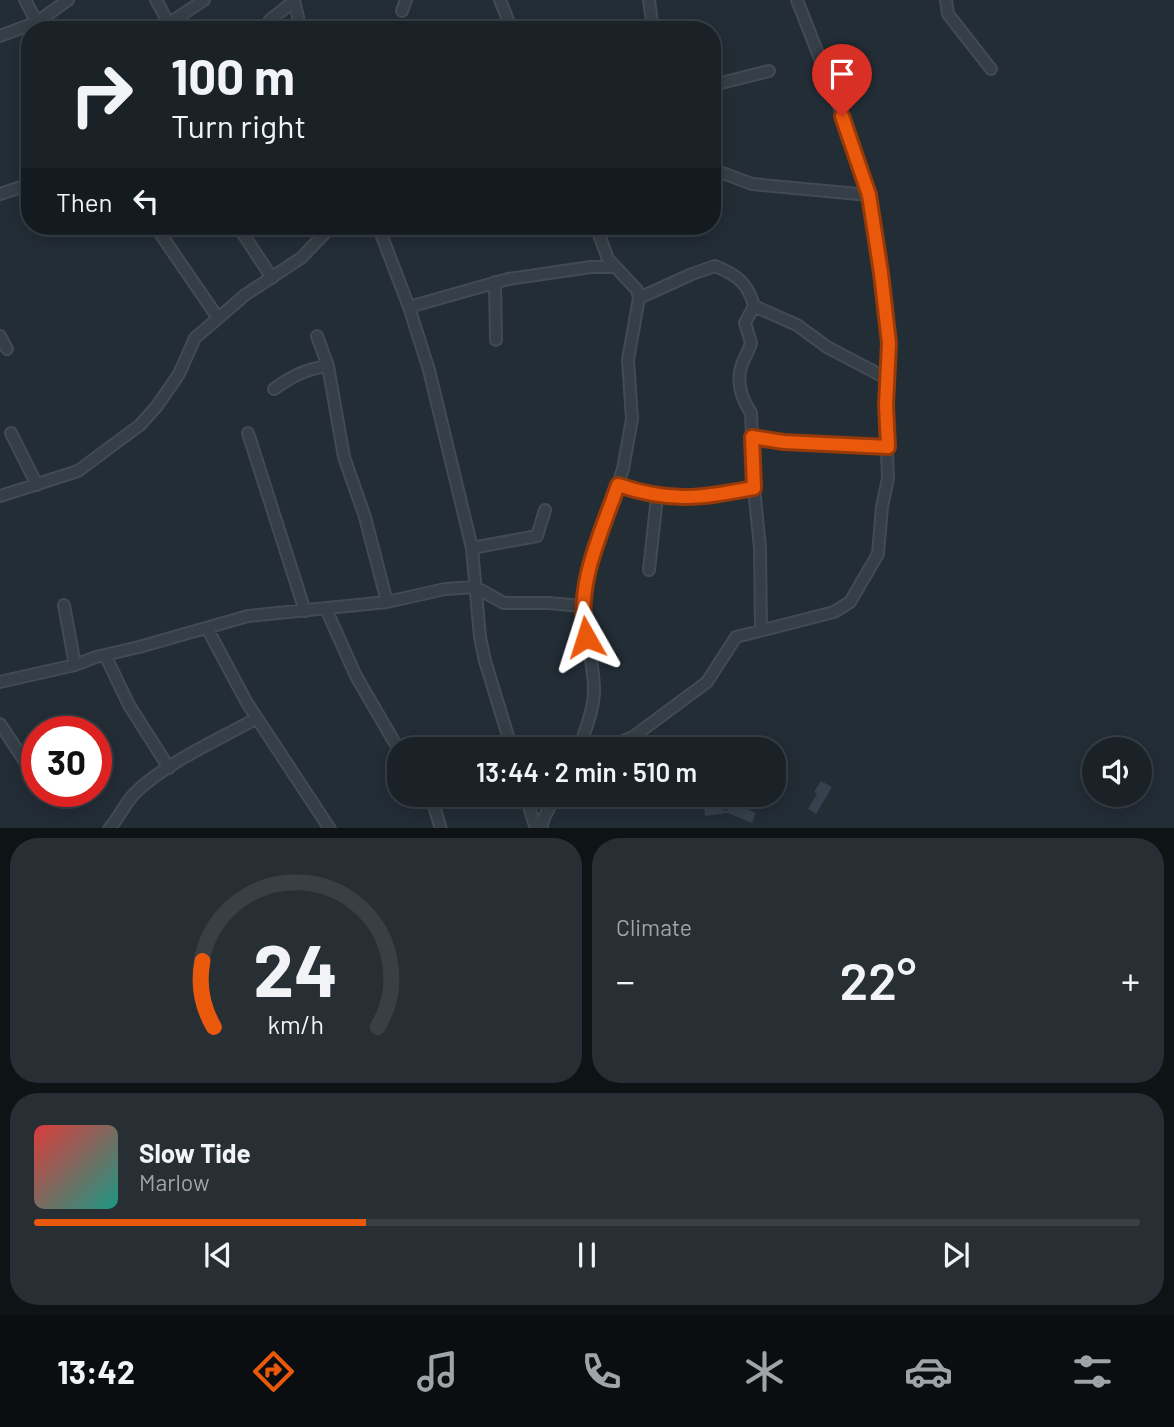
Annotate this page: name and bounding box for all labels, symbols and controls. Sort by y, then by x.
pin [812,44,872,116]
text: 100 m [171,46,295,105]
icon: right [56,49,147,140]
icon: arrive [823,55,861,93]
text: Turn right [171,106,306,144]
icon: left [127,182,165,220]
text: Then [56,186,113,217]
position arrow [549,600,623,674]
speed limit sign: 30 [21,716,112,807]
map controls [1082,737,1152,807]
button: sound [1082,737,1152,807]
text: 13:44 · 2 min · 510 m [476,756,697,787]
text: Climate [616,913,692,941]
text: 24 [254,924,338,1012]
text: 22° [840,948,916,1010]
text: − [616,957,635,1003]
text: + [1121,957,1140,1003]
text: km/h [268,1008,324,1038]
text: Slow Tide [139,1137,251,1168]
text: Marlow [139,1168,210,1196]
icon: previous [199,1236,237,1274]
icon: pause [568,1236,606,1274]
icon: next [937,1236,975,1274]
icon: directions [249,1347,298,1396]
icon: music [413,1347,462,1396]
icon: phone [577,1347,626,1396]
icon: climate [740,1347,789,1396]
icon: car [904,1347,953,1396]
icon: filters [1068,1347,1117,1396]
text: 13:42 [57,1352,135,1390]

